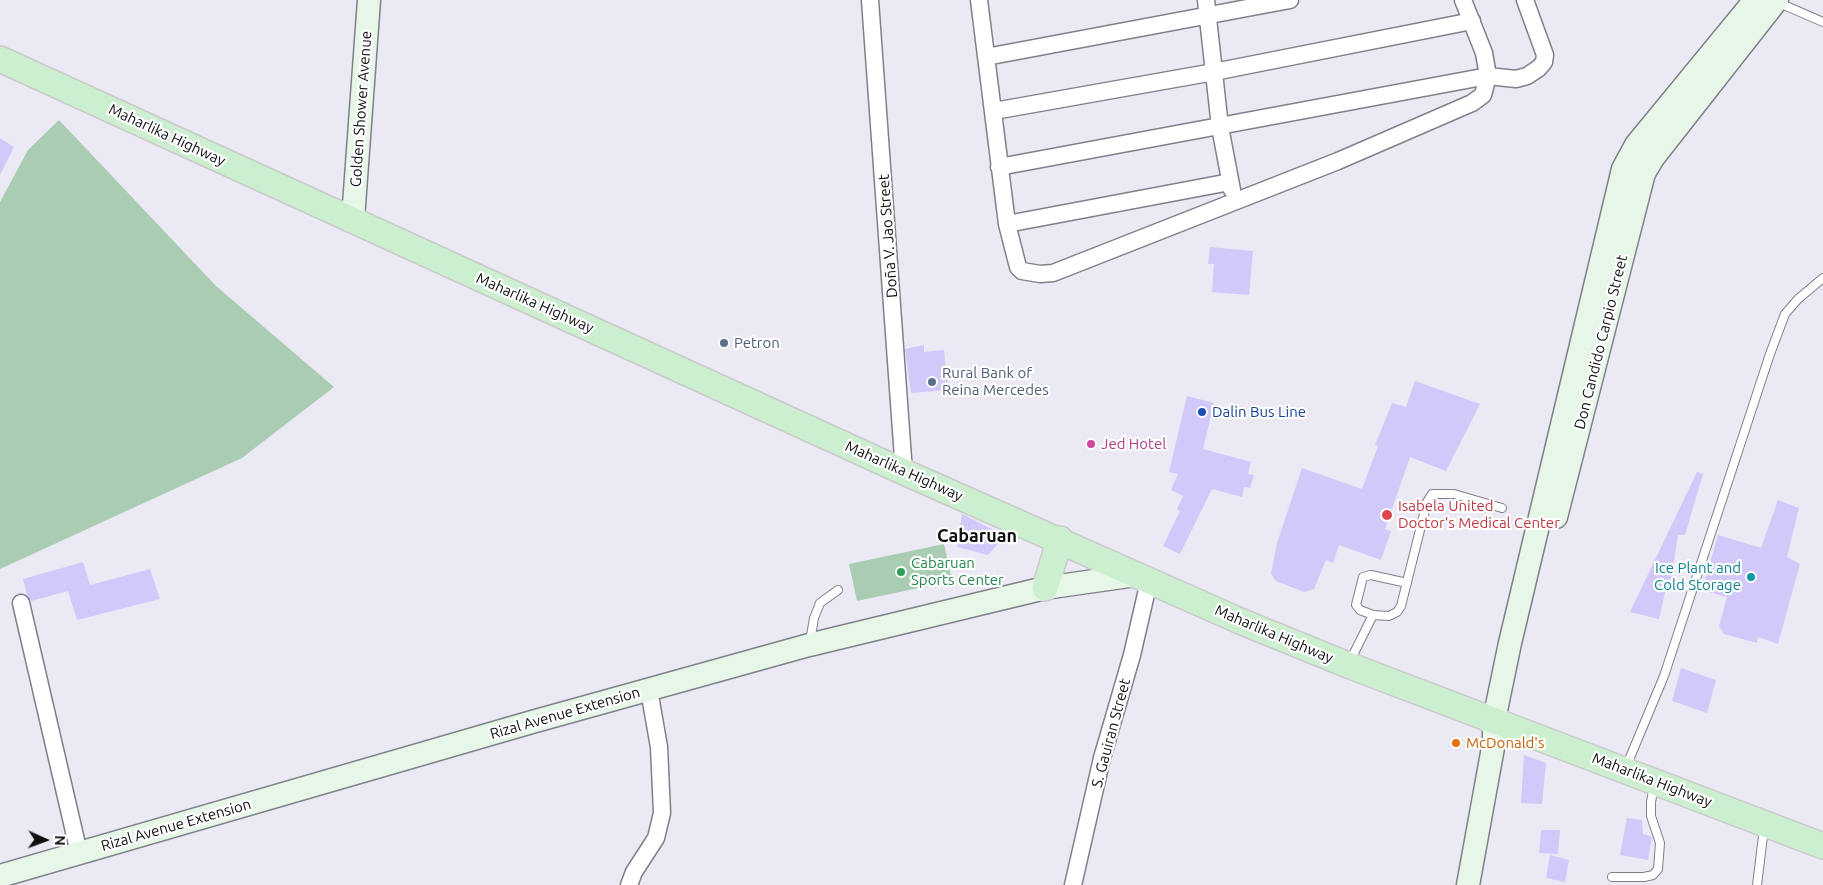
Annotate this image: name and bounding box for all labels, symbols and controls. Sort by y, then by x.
street label: Golden Shower Avenue [347,30,375,188]
street label: Maharlika Highway [106,100,228,170]
street label: Doña V. Jao Street [875,174,901,298]
street label: Don Candido Carpio Street [1571,253,1631,431]
street label: Maharlika Highway [473,269,597,337]
place label: Petron [734,334,780,352]
marker: Petron [718,337,730,349]
place label: Rural Bank of Reina Mercedes [942,364,1049,399]
marker: Rural Bank of Reina Mercedes [926,376,938,388]
place label: Dalin Bus Line [1212,403,1306,421]
marker: Dalin Bus Line [1196,406,1208,418]
place label: Jed Hotel [1101,435,1166,453]
street label: Maharlika Highway [842,437,966,505]
marker: Jed Hotel [1085,438,1097,450]
place label: Isabela United Doctor's Medical Center [1398,497,1560,532]
marker: Isabela United Doctor's Medical Center [1380,508,1394,522]
district label: Cabaruan [937,525,1017,547]
place label: Cabaruan Sports Center [911,554,1004,589]
place label: Ice Plant and Cold Storage [1654,559,1741,594]
marker: Cabaruan Sports Center [895,566,907,578]
marker: Ice Plant and Cold Storage [1745,571,1757,583]
street label: Maharlika Highway [1212,601,1336,667]
street label: S. Gauiran Street [1088,676,1134,790]
street label: Rizal Avenue Extension [488,683,642,743]
place label: McDonald's [1466,734,1544,752]
marker: McDonald's [1450,737,1462,749]
street label: Maharlika Highway [1590,749,1714,811]
street label: Rizal Avenue Extension [99,795,253,855]
north arrow [20,815,70,865]
text: N [52,835,68,846]

